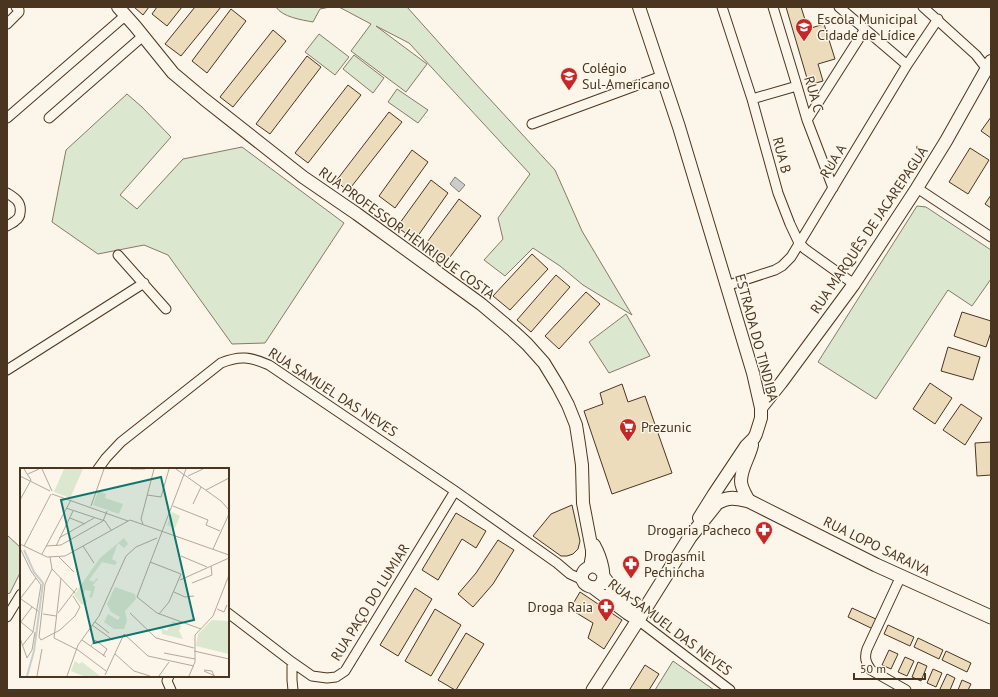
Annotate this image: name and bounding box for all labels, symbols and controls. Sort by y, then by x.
place label: Escola Municipal Cidade de Lídice [817,10,917,44]
school or university icon: Escola Municipal Cidade de Lídice [794,17,814,42]
place label: Colégio Sul-Americano [582,59,670,93]
school or university icon: Colégio Sul-Americano [559,66,579,91]
street label: RUA C [800,74,828,114]
street label: RUA B [769,135,795,175]
street label: RUA A [816,140,851,181]
street label: RUA MARQUÊS DE JACAREPAGUÁ [806,142,932,317]
street label: RUA PROFESSOR HENRIQUE COSTA [315,163,499,304]
street label: ESTRADA DO TINDIBA [731,272,783,405]
street label: RUA SAMUEL DAS NEVES [265,343,401,441]
supermarket icon: Prezunic [618,417,638,442]
place label: Prezunic [641,418,692,436]
inset map [20,468,229,677]
street label: RUA LOPO SARAIVA [820,512,934,580]
pharmacy icon: Drogaria Pacheco [754,520,774,545]
place label: Drogaria Pacheco [647,521,751,539]
street label: RUA PAÇO DO LUMIAR [327,540,413,664]
place label: Drogasmil Pechincha [644,547,705,581]
pharmacy icon: Drogasmil Pechincha [621,554,641,579]
street label: RUA SAMUEL DAS NEVES [604,575,736,679]
pharmacy icon: Droga Raia [596,597,616,622]
place label: Droga Raia [528,598,593,616]
scale bar [854,655,925,681]
text: 50 m [860,661,886,676]

